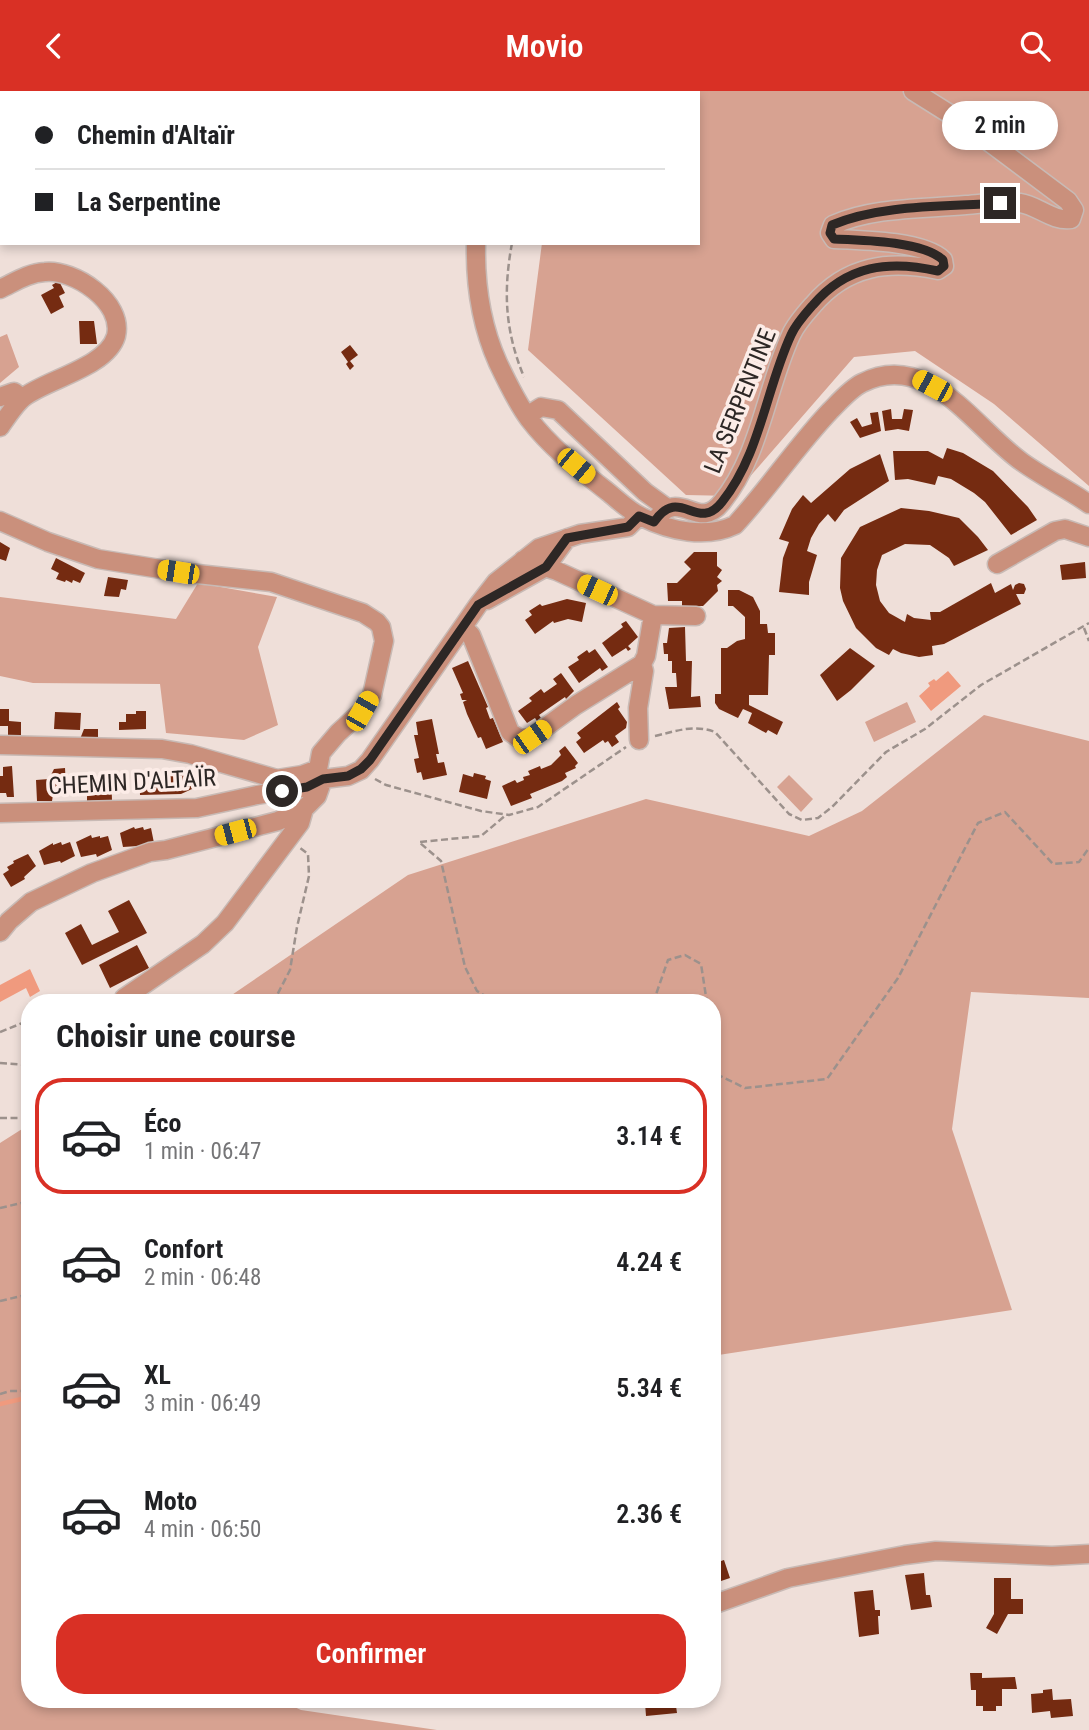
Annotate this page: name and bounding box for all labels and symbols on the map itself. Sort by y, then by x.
callout: 2 min [942,101,1058,151]
route end [984,187,1016,219]
street label: LA SERPENTINE [698,325,782,477]
car [909,367,956,405]
car [554,444,599,488]
car [156,558,201,586]
car [574,572,621,608]
car [343,688,382,734]
car [509,716,556,758]
street label: CHEMIN D'ALTAÏR [48,764,217,800]
route start [266,775,298,807]
car [212,816,259,848]

